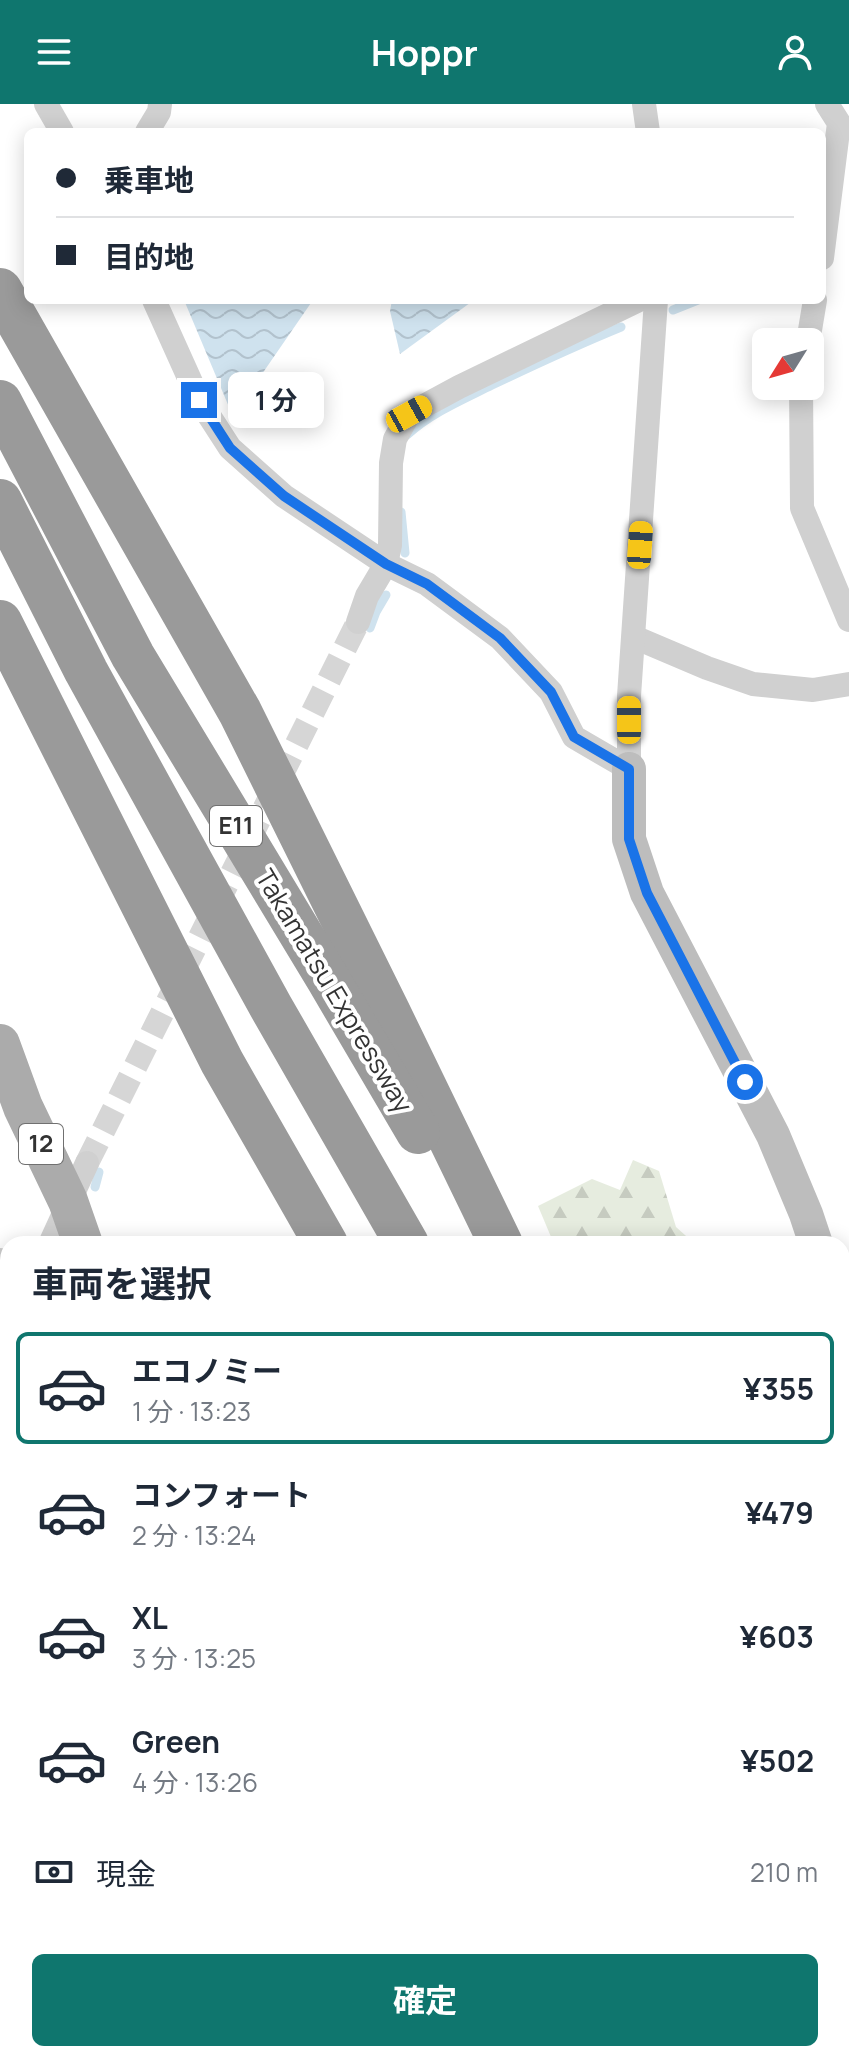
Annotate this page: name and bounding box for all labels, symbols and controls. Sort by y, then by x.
text: Hoppr [371,28,478,77]
icon: menu [32,30,76,74]
icon: person [773,30,817,74]
text: 乗車地 [104,159,194,200]
text: 目的地 [104,236,194,277]
north arrow [752,328,824,400]
map controls [752,328,824,400]
callout: 1 分 [227,372,323,428]
route end [181,382,217,418]
text: 1 分 [255,382,297,418]
car [382,392,436,436]
car [626,520,654,570]
car [617,696,641,744]
road number: E11 [210,806,262,846]
street label: Takamatsu Expressway [248,862,422,1119]
route start [727,1064,763,1100]
road number: 12 [19,1124,63,1164]
text: 車両を選択 [32,1259,212,1308]
text: エコノミー [132,1350,282,1391]
icon: car [36,1352,108,1424]
text: ¥355 [743,1368,814,1409]
text: 1 分 · 13:23 [132,1393,251,1429]
text: コンフォート [132,1474,311,1515]
icon: car [36,1476,108,1548]
text: ¥479 [745,1492,814,1533]
text: 2 分 · 13:24 [132,1517,256,1553]
text: XL [132,1597,168,1638]
icon: car [36,1600,108,1672]
text: ¥603 [740,1616,814,1657]
text: 3 分 · 13:25 [132,1640,256,1676]
text: Green [132,1721,220,1762]
icon: car [36,1724,108,1796]
text: ¥502 [740,1740,814,1781]
text: 4 分 · 13:26 [132,1764,258,1800]
icon: cash [32,1850,76,1894]
text: 現金 [96,1853,156,1894]
text: 210 m [750,1854,818,1890]
button: 確定 [32,1954,818,2046]

